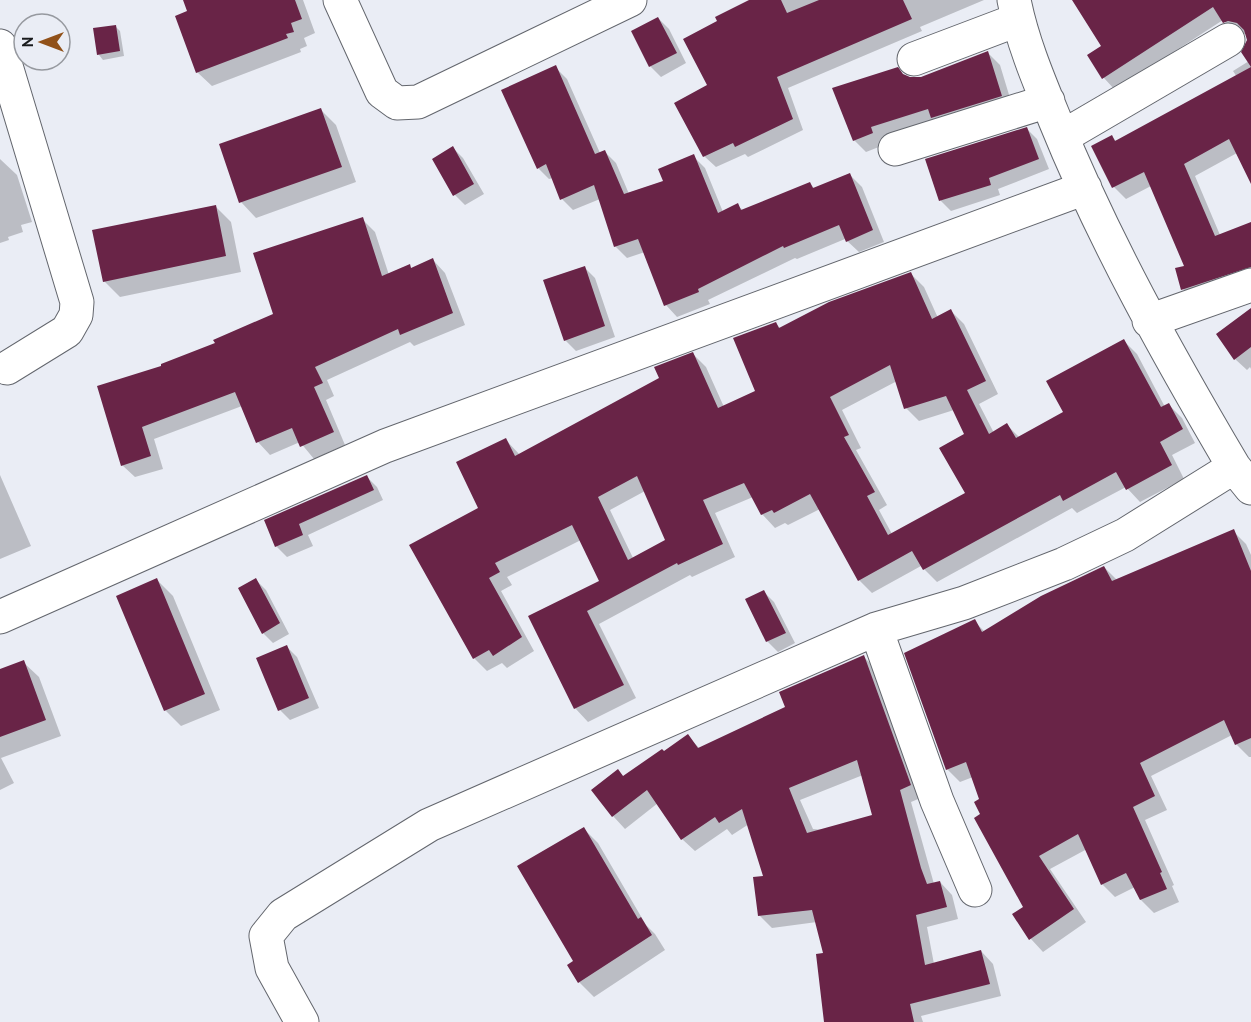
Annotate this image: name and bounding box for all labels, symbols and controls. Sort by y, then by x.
north arrow [12,12,72,72]
text: N [17,37,37,47]

